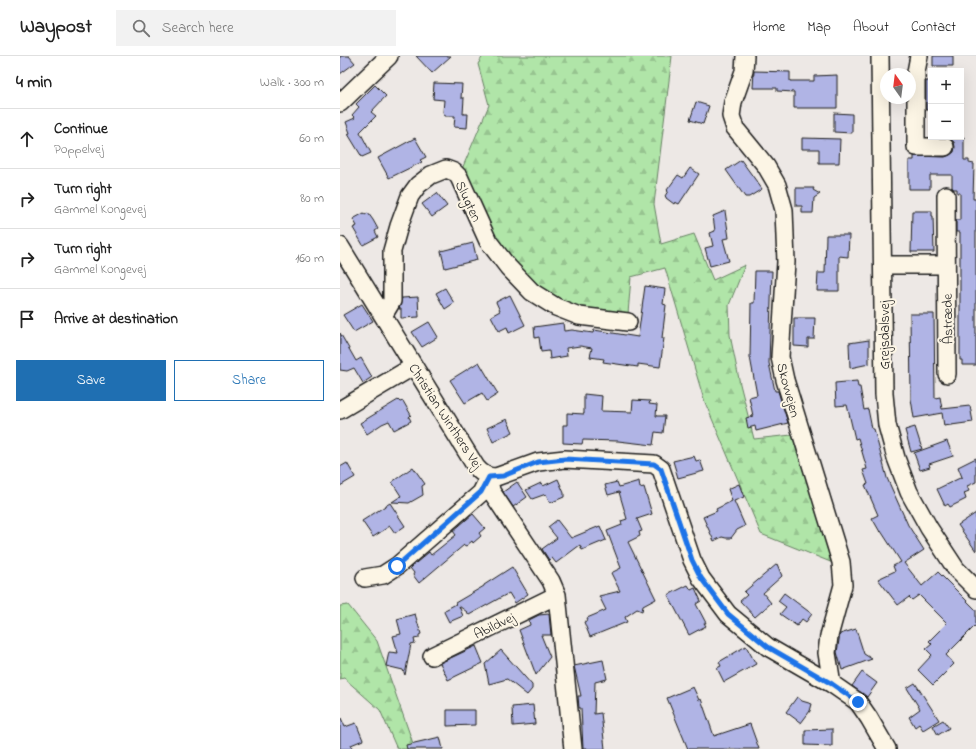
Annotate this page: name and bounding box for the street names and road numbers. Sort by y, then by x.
street label: Slugten [448,177,486,226]
street label: Åstræde [937,293,959,345]
street label: Grejsdalsvej [875,299,896,370]
street label: Christian Winthers Vej [403,360,488,475]
street label: Skovvejen [770,361,805,420]
street label: Abildvej [470,607,520,645]

